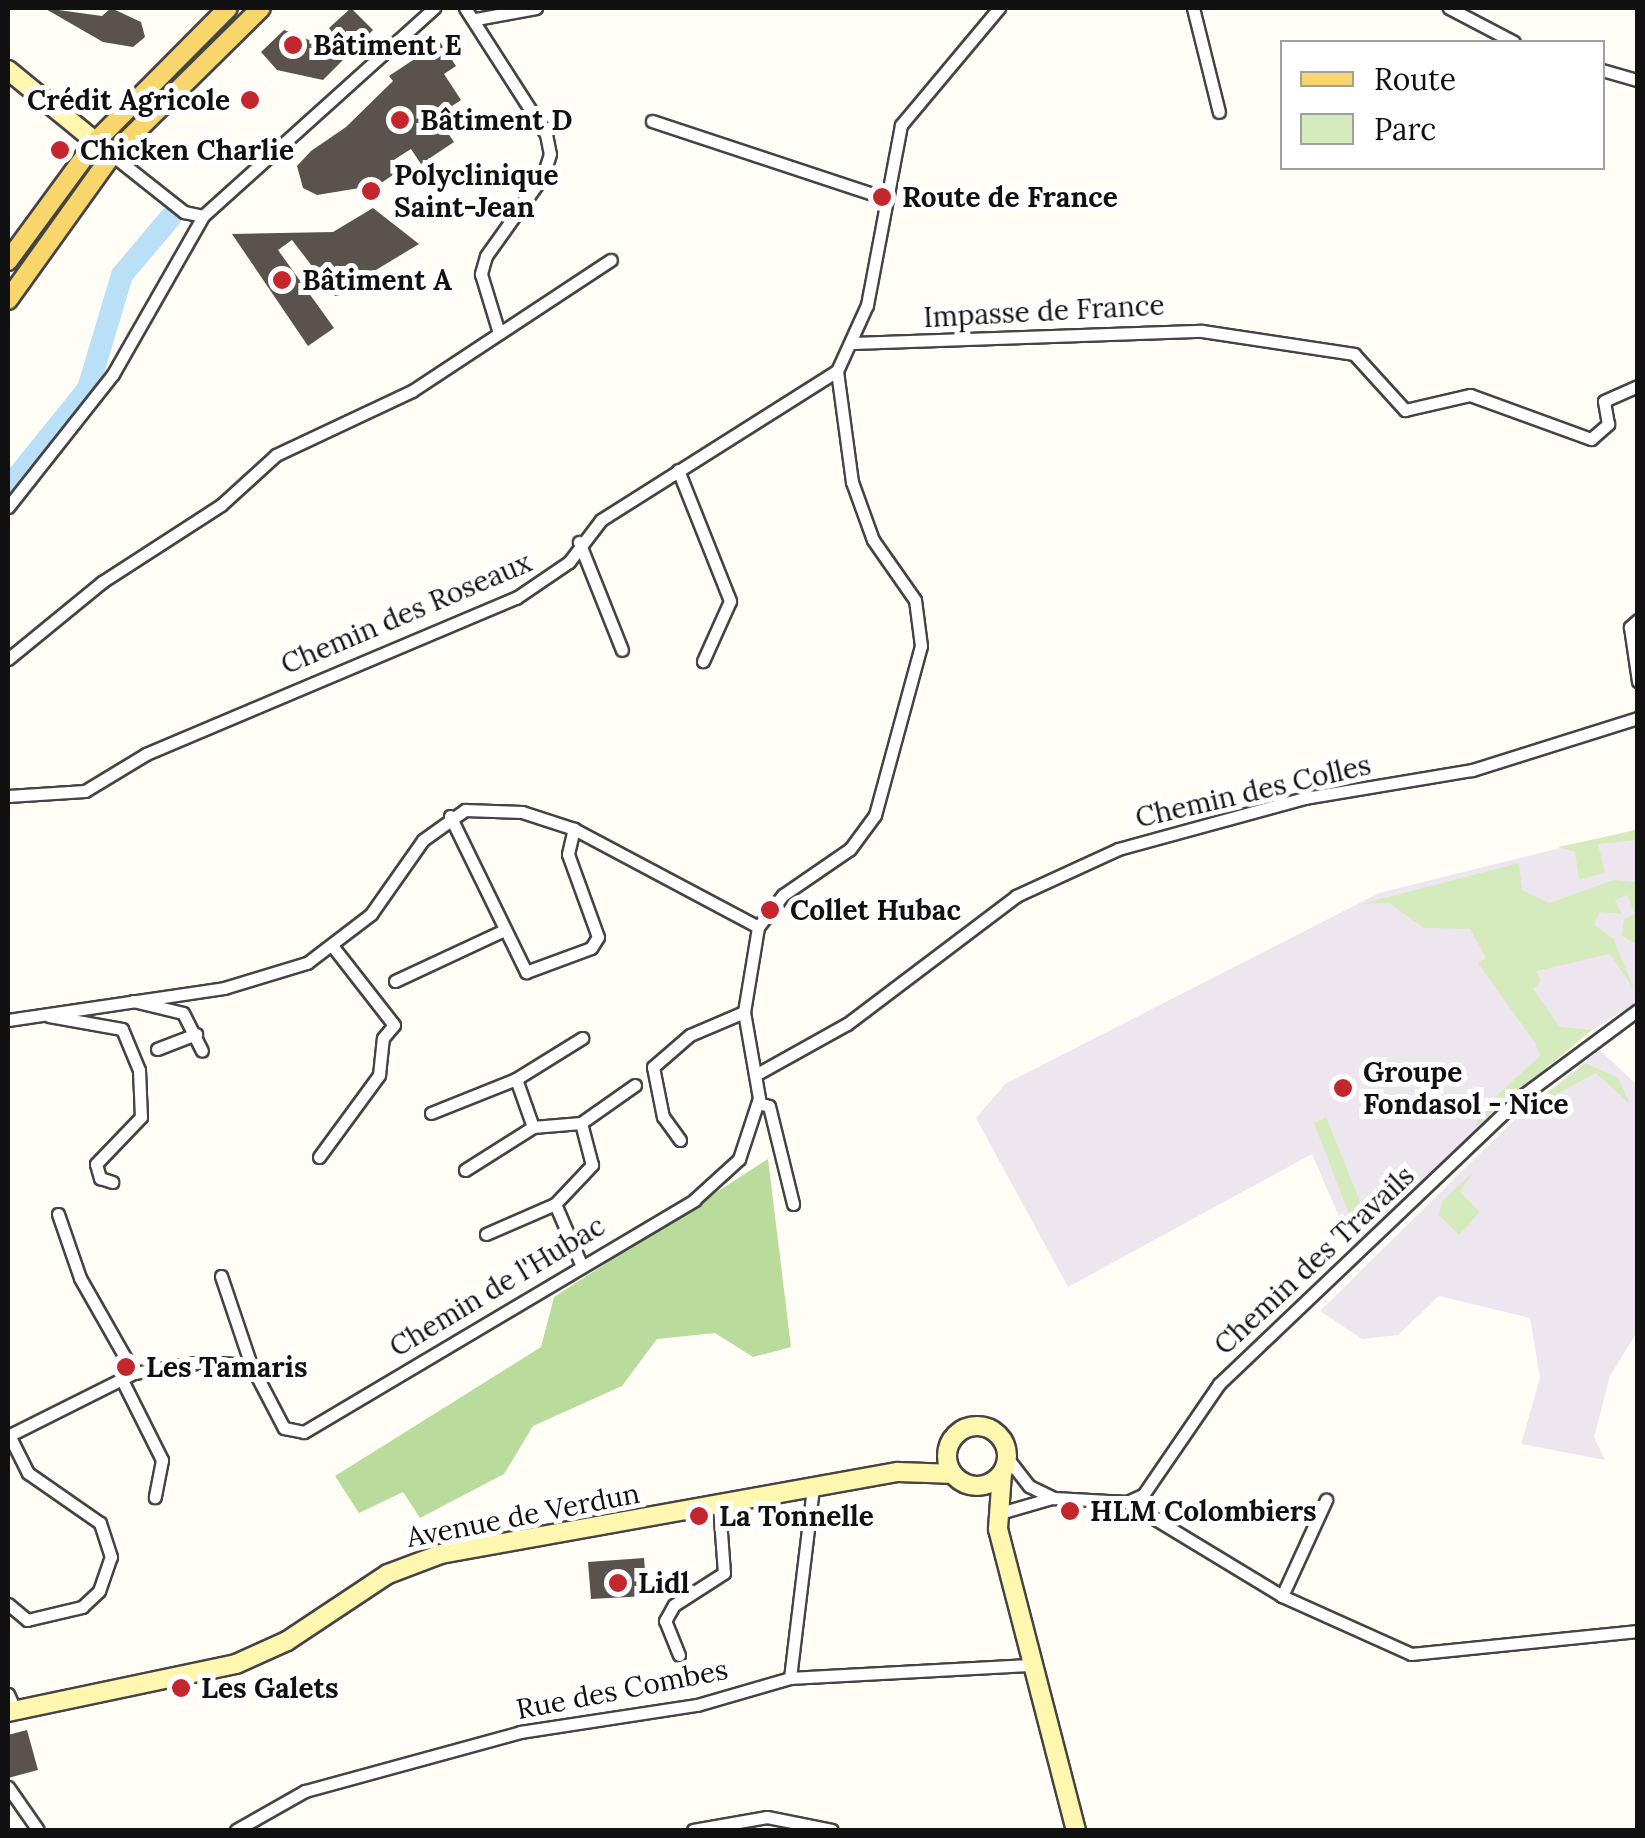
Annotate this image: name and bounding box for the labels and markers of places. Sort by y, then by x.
place label: Bâtiment E [313,28,462,62]
marker: Bâtiment E [282,34,304,56]
place label: Crédit Agricole [27,83,230,117]
marker: Crédit Agricole [239,89,261,111]
place label: Bâtiment D [420,103,572,137]
marker: Bâtiment D [389,109,411,131]
place label: Chicken Charlie [80,133,294,167]
marker: Chicken Charlie [49,139,71,161]
place label: Polyclinique Saint-Jean [394,158,559,224]
marker: Polyclinique Saint-Jean [358,178,384,204]
place label: Route de France [902,180,1118,214]
marker: Route de France [871,186,893,208]
place label: Bâtiment A [302,263,452,297]
marker: Bâtiment A [271,269,293,291]
place label: Collet Hubac [790,893,961,927]
marker: Collet Hubac [759,899,781,921]
place label: Groupe Fondasol - Nice [1363,1055,1569,1121]
marker: Groupe Fondasol - Nice [1332,1077,1354,1099]
place label: Les Tamaris [146,1350,308,1384]
marker: Les Tamaris [115,1356,137,1378]
place label: HLM Colombiers [1090,1494,1317,1528]
place label: La Tonnelle [719,1499,874,1533]
marker: HLM Colombiers [1059,1500,1081,1522]
marker: La Tonnelle [688,1505,710,1527]
place label: Lidl [638,1566,689,1600]
marker: Lidl [607,1572,629,1594]
place label: Les Galets [201,1671,339,1705]
marker: Les Galets [170,1677,192,1699]

